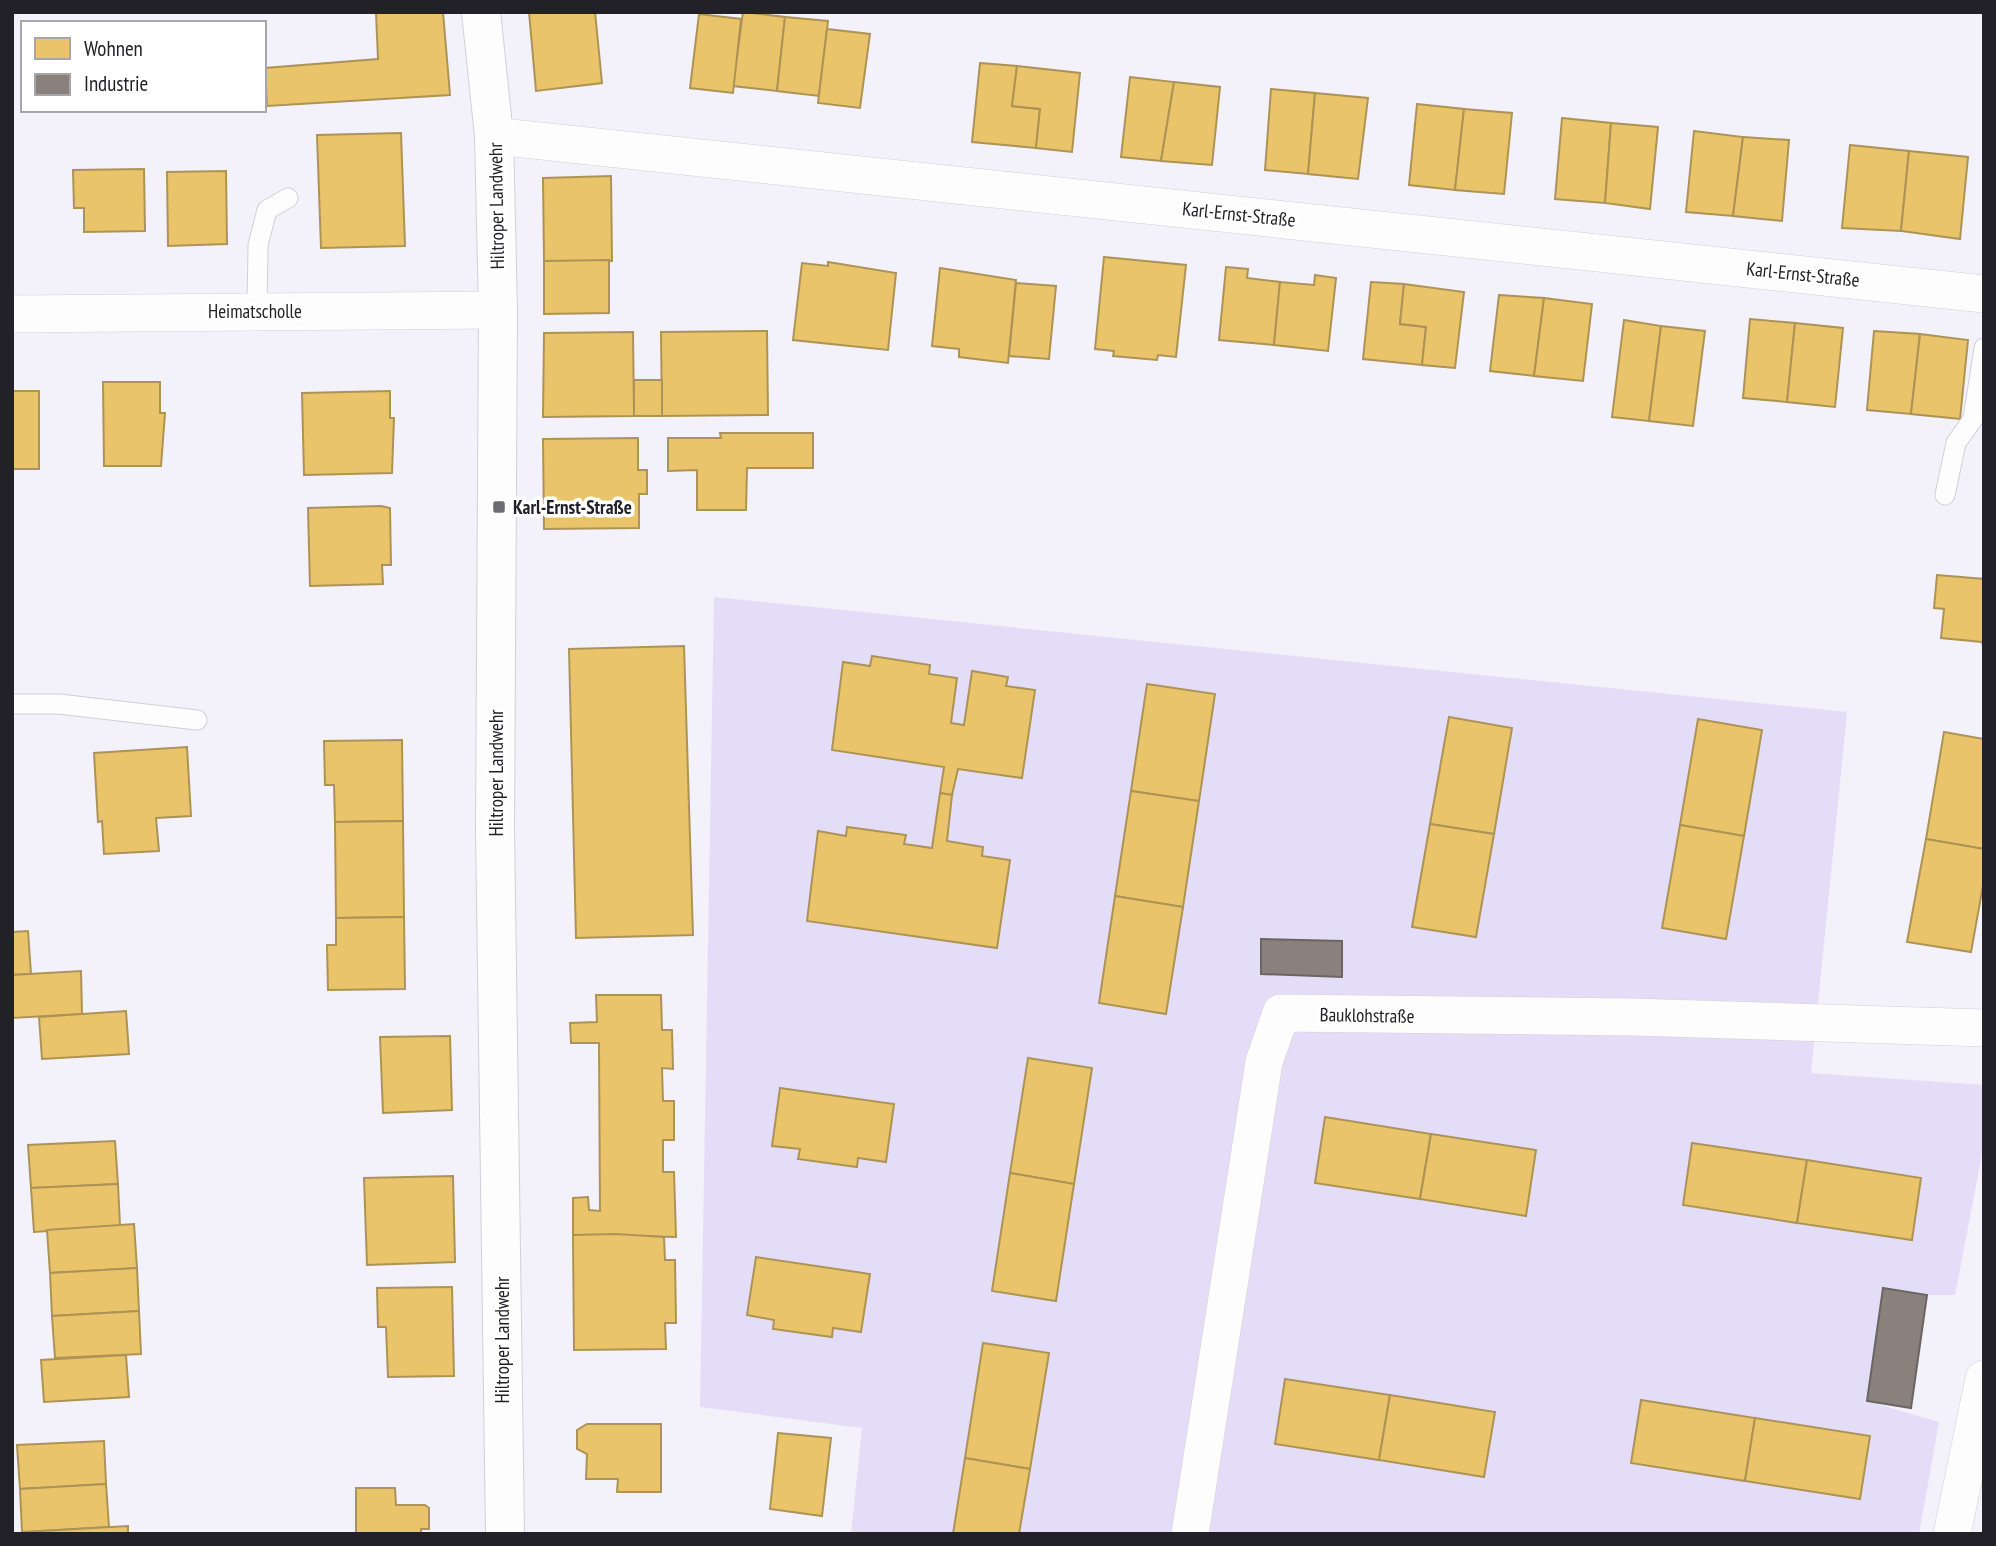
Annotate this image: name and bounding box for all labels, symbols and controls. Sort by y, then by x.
legend [21,21,266,112]
text: Wohnen [84,35,143,62]
text: Industrie [84,70,148,97]
street label: Hiltroper Landwehr [483,142,509,270]
street label: Karl-Ernst-Straße [1181,196,1297,232]
street label: Karl-Ernst-Straße [1745,256,1861,292]
street label: Heimatscholle [208,299,302,323]
place label: Karl-Ernst-Straße [513,495,632,519]
marker: Karl-Ernst-Straße [491,499,507,515]
street label: Hiltroper Landwehr [484,709,508,836]
street label: Bauklohstraße [1319,1002,1415,1028]
street label: Hiltroper Landwehr [490,1276,514,1403]

